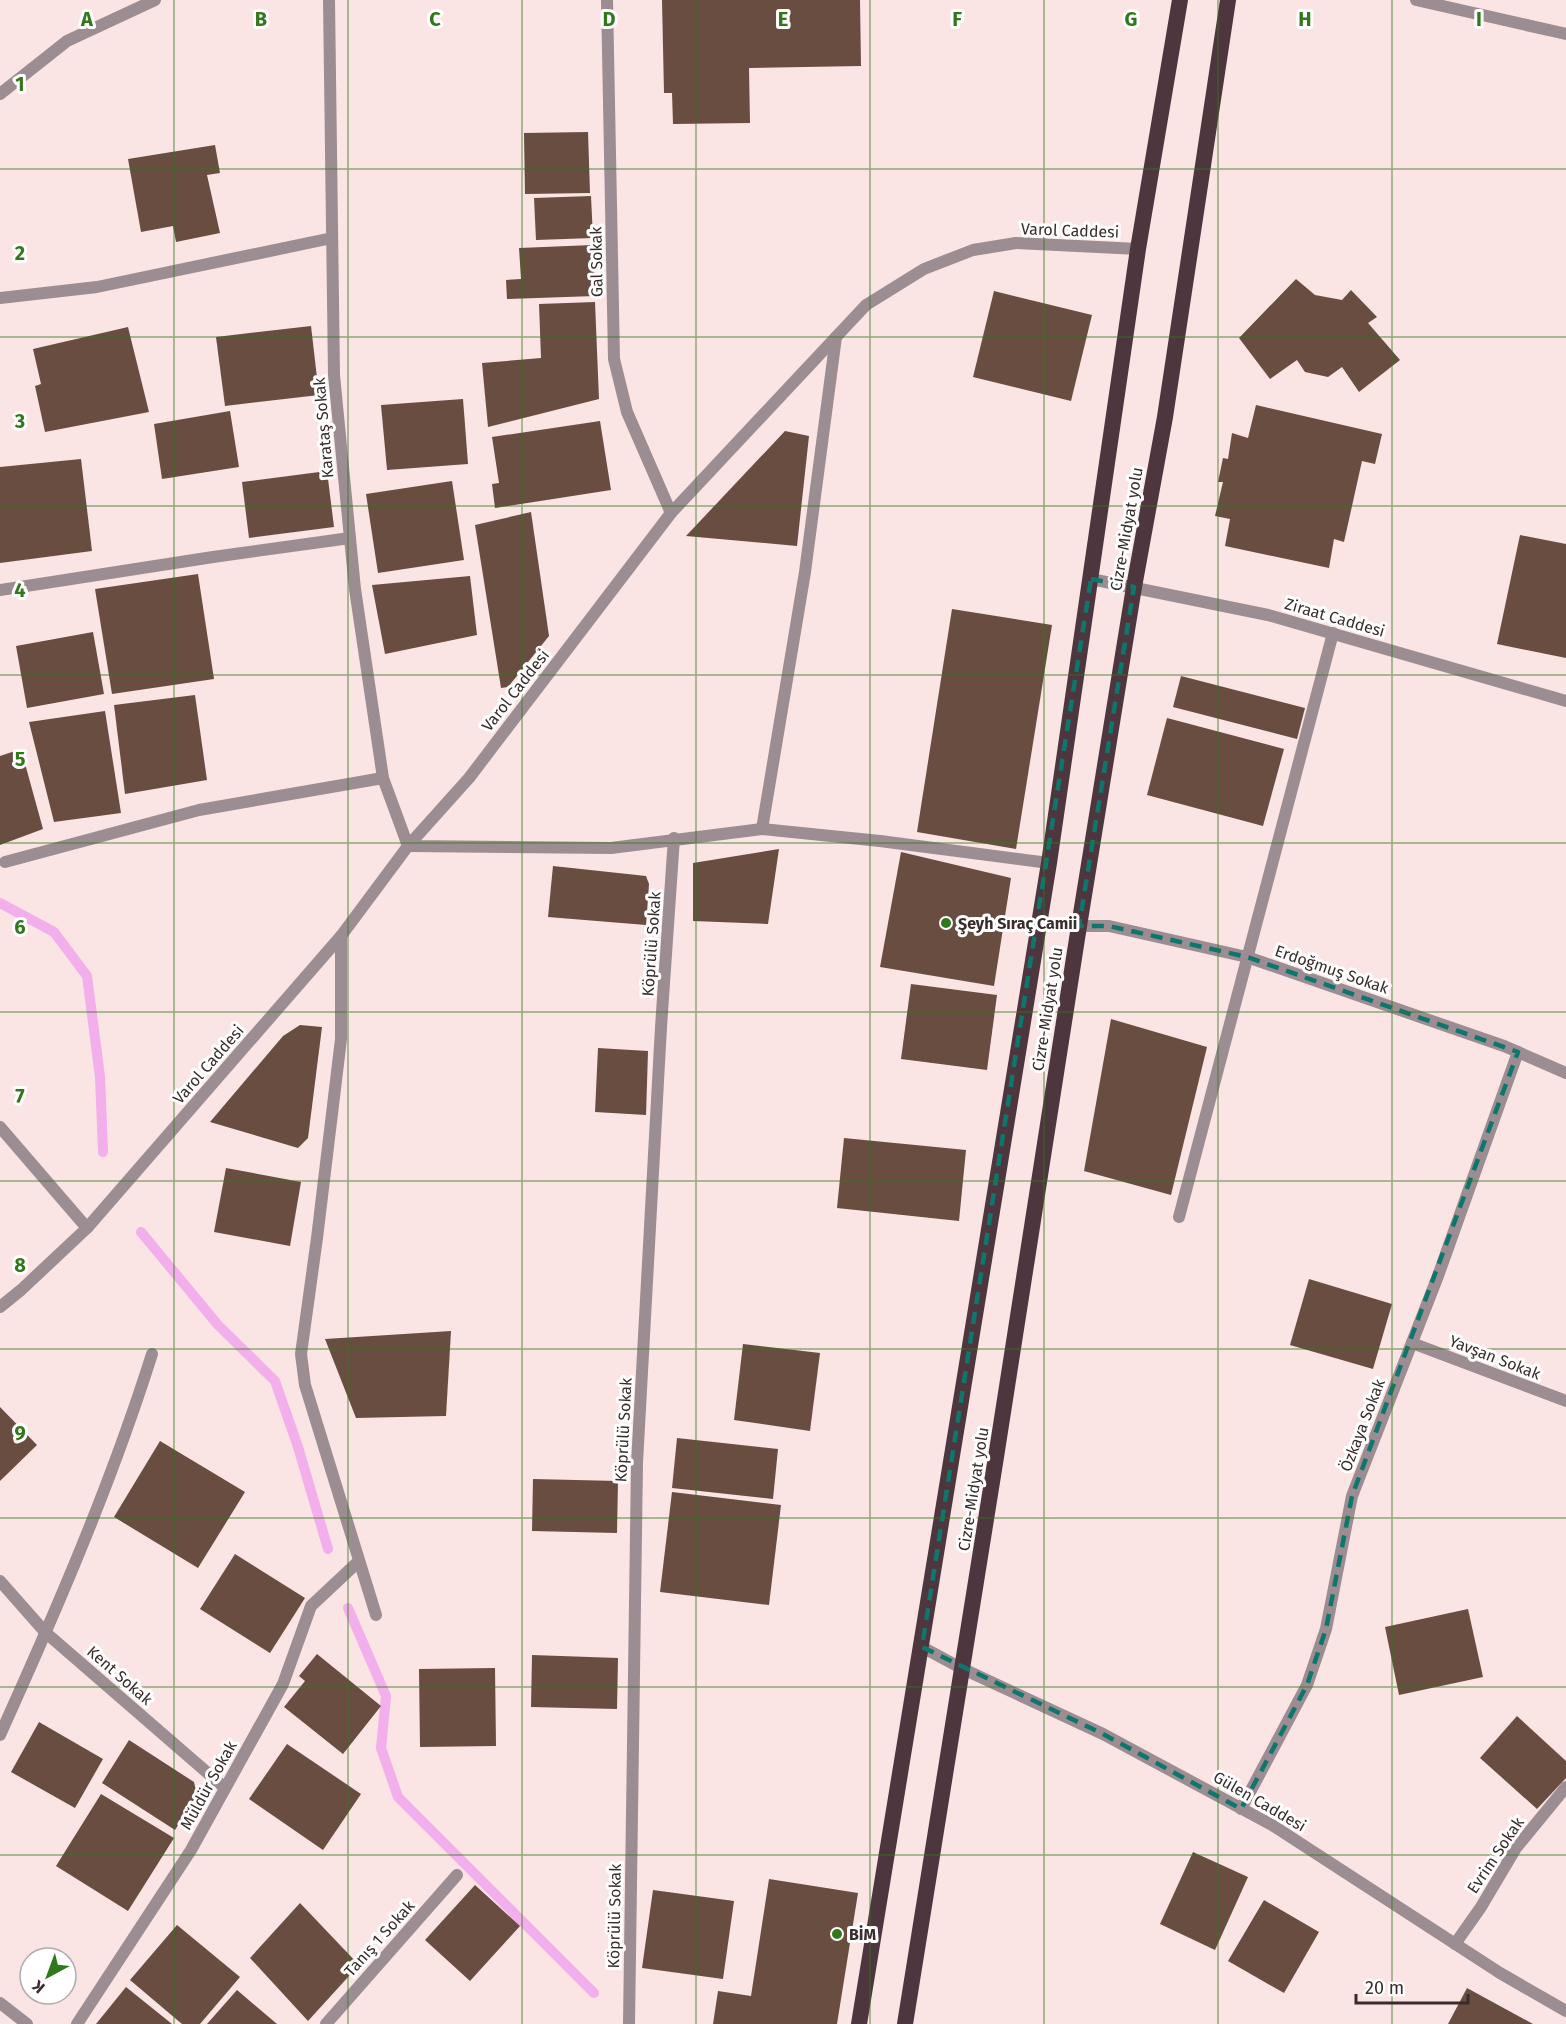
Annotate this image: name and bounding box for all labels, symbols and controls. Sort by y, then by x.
text: A [80,7,94,31]
text: B [255,7,267,31]
text: C [429,7,441,31]
text: D [602,7,616,31]
text: E [778,7,788,31]
text: F [952,7,962,31]
text: G [1125,7,1137,31]
text: H [1298,7,1312,31]
text: I [1476,7,1482,31]
text: 1 [15,72,25,96]
street label: Varol Caddesi [1021,219,1119,242]
street label: Gal Sokak [586,226,607,297]
text: 2 [15,241,25,265]
street label: Karataş Sokak [310,376,338,479]
text: 3 [14,409,25,433]
street label: Cizre-Midyat yolu [1106,466,1147,592]
text: 4 [14,578,26,602]
street label: Ziraat Caddesi [1283,594,1387,641]
street label: Varol Caddesi [478,646,553,735]
text: 5 [15,747,26,771]
street label: Köprülü Sokak [638,890,665,997]
place label: Şeyh Sıraç Camii [958,914,1077,935]
text: 6 [14,915,26,939]
marker: Şeyh Sıraç Camii [939,916,953,930]
street label: Erdoğmuş Sokak [1272,941,1392,999]
street label: Cizre-Midyat yolu [1028,946,1067,1072]
street label: Varol Caddesi [169,1021,248,1108]
text: 7 [15,1084,25,1108]
text: 8 [14,1253,26,1277]
street label: Yavşan Sokak [1446,1331,1544,1385]
street label: Özkaya Sokak [1336,1375,1389,1474]
street label: Köprülü Sokak [611,1376,636,1483]
text: 9 [14,1421,26,1445]
street label: Cizre-Midyat yolu [954,1426,993,1552]
street label: Kent Sokak [83,1642,157,1709]
street label: Müldür Sokak [176,1737,241,1833]
street label: Gülen Caddesi [1210,1767,1309,1836]
street label: Evrim Sokak [1463,1813,1528,1897]
street label: Köprülü Sokak [604,1863,625,1969]
street label: Tanış 1 Sokak [340,1896,420,1981]
place label: BİM [849,1925,877,1944]
marker: BİM [830,1927,844,1941]
north arrow [18,1946,78,2006]
scale bar [1356,1967,1468,2005]
text: K [28,1976,49,1997]
text: 20 m [1365,1977,1404,1999]

